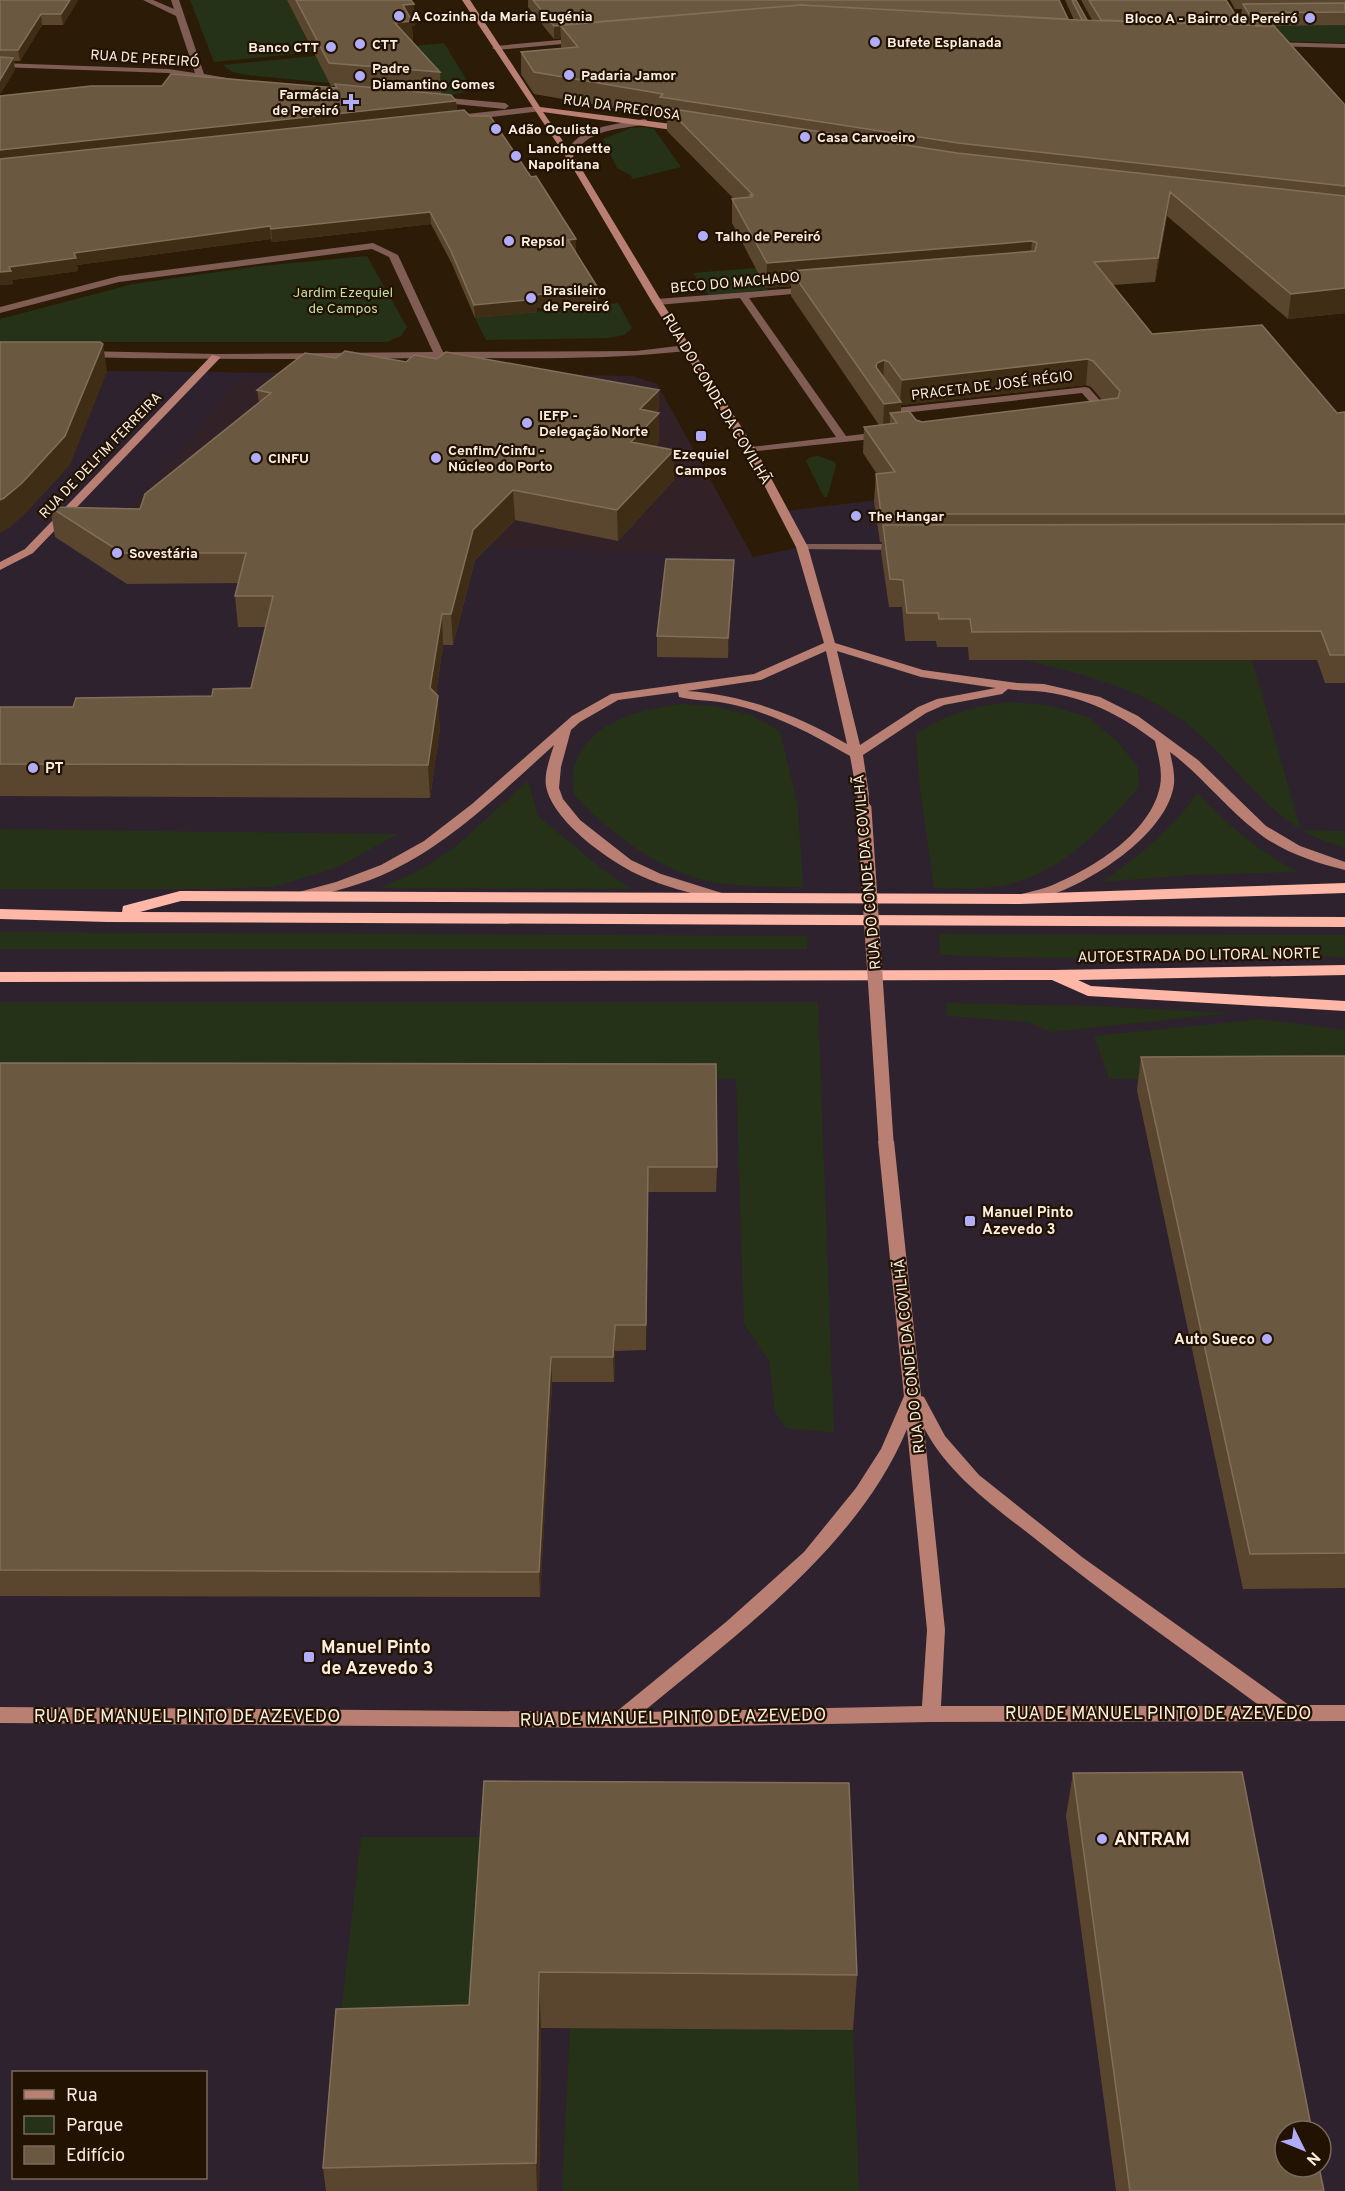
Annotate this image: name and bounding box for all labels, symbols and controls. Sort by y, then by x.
marker: A Cozinha da Maria Eugénia [392,9,406,23]
place label: A Cozinha da Maria Eugénia [411,9,592,26]
place label: Bloco A - Bairro de Pereiró [1125,11,1298,28]
marker: Bloco A - Bairro de Pereiró [1303,11,1317,25]
marker: Bufete Esplanada [868,35,882,49]
place label: Bufete Esplanada [887,35,1002,52]
marker: CTT [353,37,367,51]
place label: CTT [372,37,398,54]
place label: Banco CTT [248,40,319,57]
marker: Banco CTT [324,40,338,54]
street label: RUA DE PEREIRÓ [90,46,200,72]
place label: Padre Diamantino Gomes [372,61,495,94]
marker: Padaria Jamor [562,68,576,82]
place label: Padaria Jamor [581,68,676,85]
marker: Padre Diamantino Gomes [353,69,367,83]
place label: Farmácia de Pereiró [272,87,339,120]
street label: RUA DA PRECIOSA [562,92,682,125]
marker: Farmácia de Pereiró [344,95,358,109]
marker: Adão Oculista [489,122,503,136]
place label: Adão Oculista [508,122,599,139]
marker: Casa Carvoeiro [798,130,812,144]
place label: Casa Carvoeiro [817,130,915,147]
place label: Lanchonette Napolitana [528,141,611,174]
marker: Lanchonette Napolitana [509,149,523,163]
marker: Talho de Pereiró [696,229,710,243]
place label: Talho de Pereiró [715,229,821,246]
marker: Repsol [502,234,516,248]
place label: Repsol [521,234,565,251]
street label: BECO DO MACHADO [670,269,801,298]
place label: Brasileiro de Pereiró [543,283,610,316]
park label: Jardim Ezequiel de Campos [293,285,393,318]
marker: Brasileiro de Pereiró [524,291,538,305]
street label: RUA DO CONDE DA COVILHÃ [657,310,775,489]
street label: PRACETA DE JOSÉ RÉGIO [910,367,1074,405]
street label: RUA DE DELFIM FERREIRA [36,389,166,523]
place label: IEFP - Delegação Norte [539,408,649,441]
marker: IEFP - Delegação Norte [520,416,534,430]
marker: Ezequiel Campos [694,429,708,443]
place label: Cenfim/Cinfu - Núcleo do Porto [448,443,553,476]
place label: Ezequiel Campos [673,447,729,480]
marker: CINFU [249,451,263,465]
place label: CINFU [268,451,309,468]
marker: Cenfim/Cinfu - Núcleo do Porto [429,451,443,465]
marker: The Hangar [849,509,863,523]
place label: The Hangar [868,509,944,526]
marker: Sovestária [110,546,124,560]
place label: Sovestária [129,546,198,563]
place label: PT [45,760,64,779]
marker: PT [26,761,40,775]
street label: RUA DO CONDE DA COVILHÃ [849,773,886,970]
street label: AUTOESTRADA DO LITORAL NORTE [1077,945,1321,968]
place label: Manuel Pinto Azevedo 3 [982,1204,1073,1240]
marker: Manuel Pinto Azevedo 3 [963,1214,977,1228]
street label: RUA DO CONDE DA COVILHÃ [890,1257,930,1454]
place label: Auto Sueco [1174,1331,1255,1350]
marker: Auto Sueco [1260,1332,1274,1346]
place label: Manuel Pinto de Azevedo 3 [321,1637,433,1681]
marker: Manuel Pinto de Azevedo 3 [302,1650,316,1664]
street label: RUA DE MANUEL PINTO DE AZEVEDO [1005,1703,1311,1726]
street label: RUA DE MANUEL PINTO DE AZEVEDO [520,1704,827,1733]
street label: RUA DE MANUEL PINTO DE AZEVEDO [34,1706,340,1729]
place label: ANTRAM [1114,1829,1190,1852]
marker: ANTRAM [1095,1832,1109,1846]
legend [12,2071,207,2179]
text: Rua [66,2085,97,2108]
text: Parque [66,2115,123,2138]
north arrow [1273,2119,1333,2179]
text: Edifício [66,2145,125,2168]
text: N [1301,2147,1324,2169]

